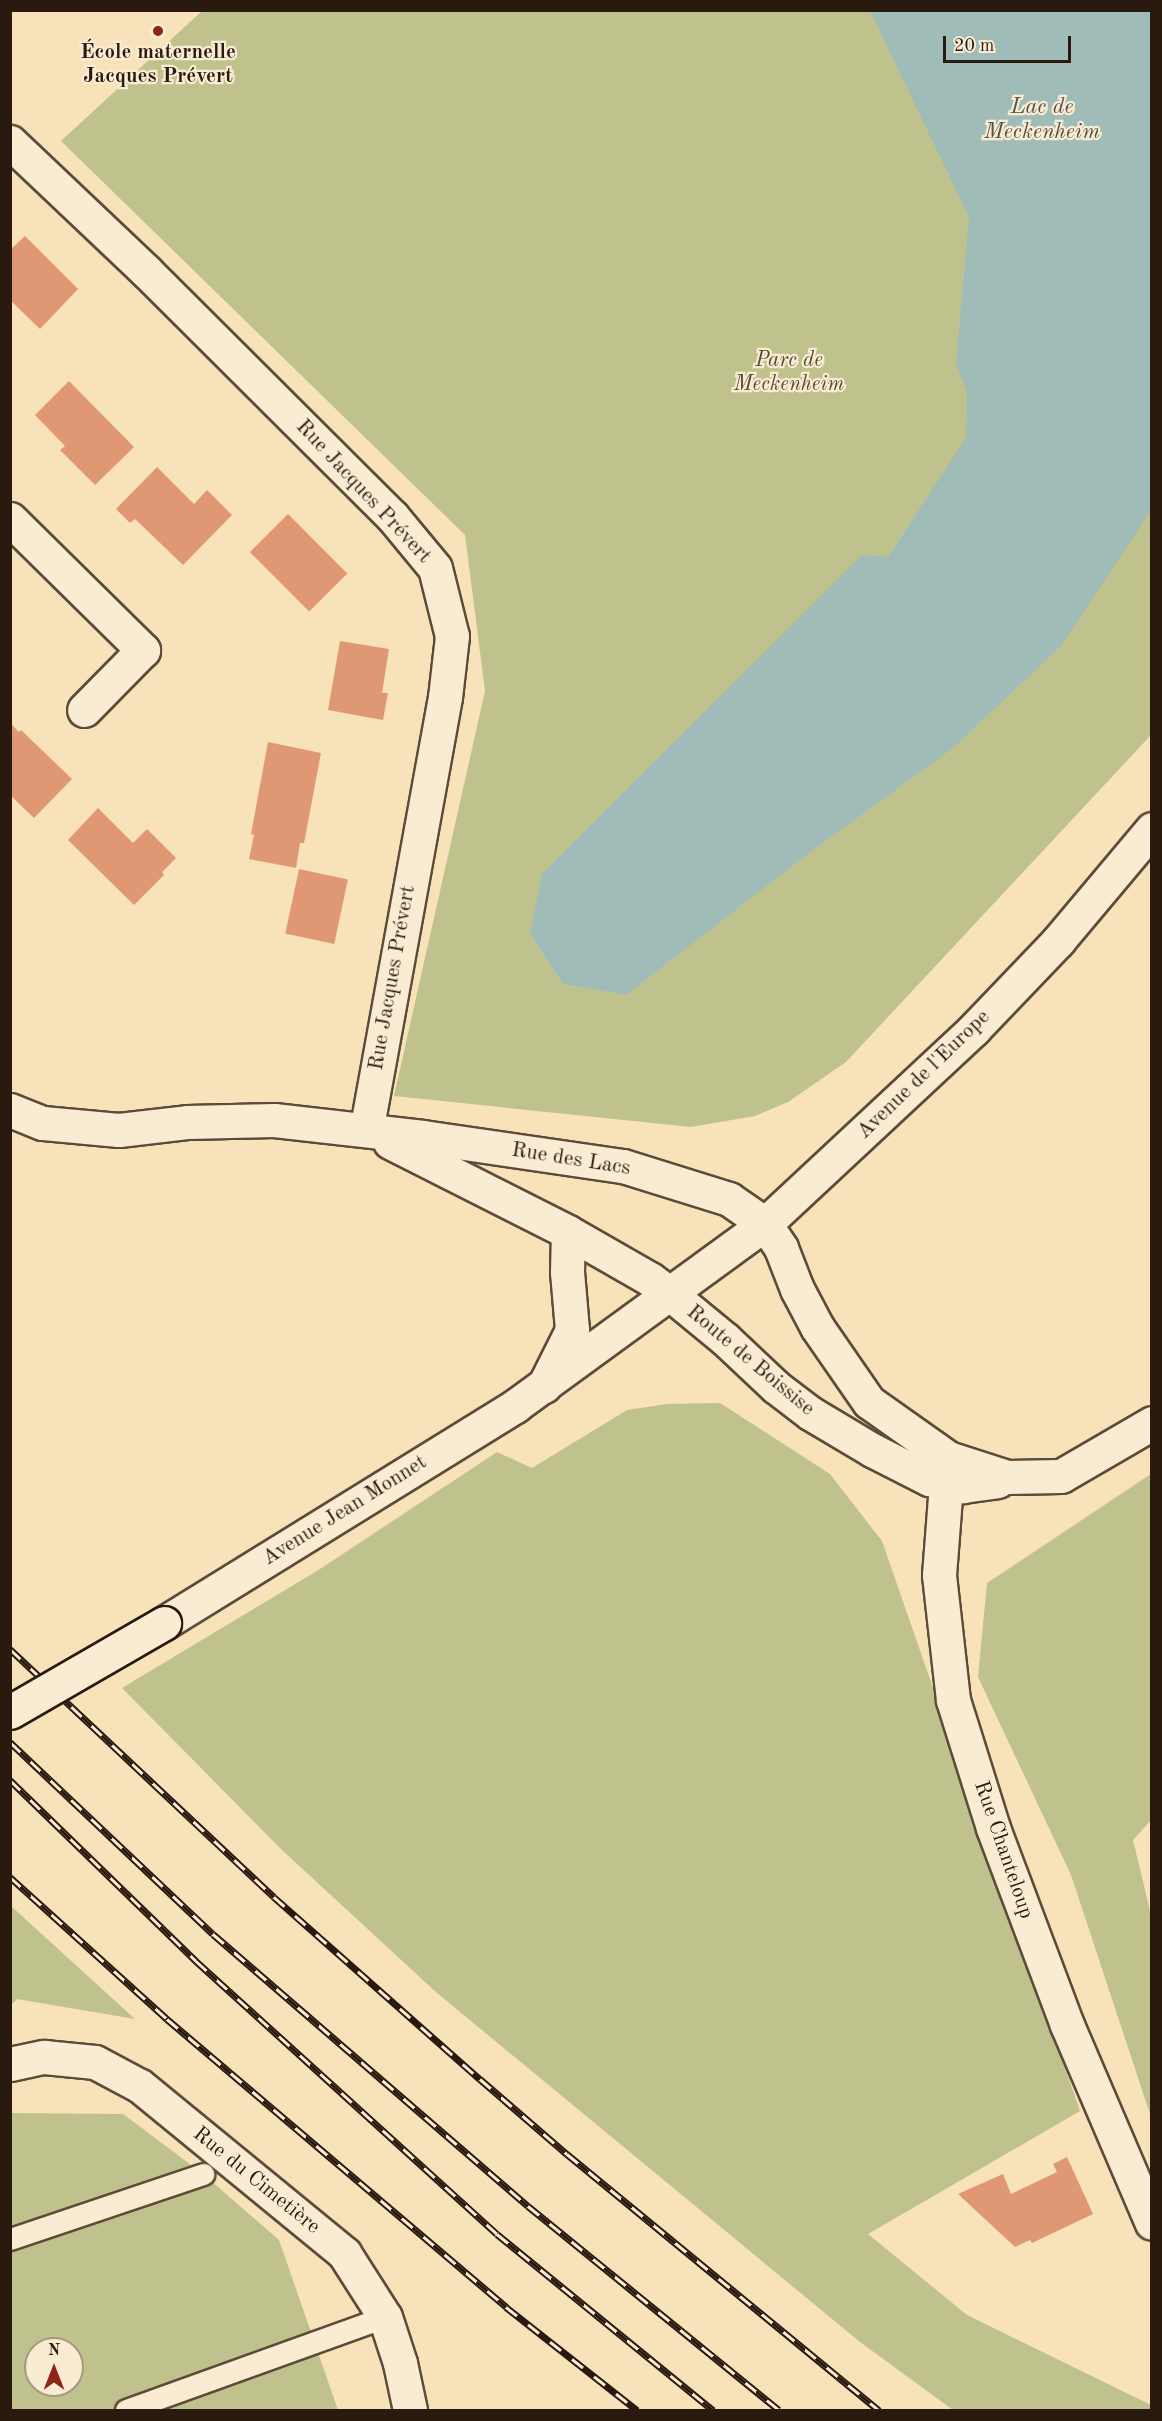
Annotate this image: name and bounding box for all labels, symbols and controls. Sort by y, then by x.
marker: École maternelle Jacques Prévert [151,24,165,38]
scale bar [946,24,1074,62]
text: 20 m [954,37,994,55]
place label: École maternelle Jacques Prévert [80,40,236,90]
water label: Lac de Meckenheim [984,94,1100,146]
park label: Parc de Meckenheim [734,348,844,398]
street label: Rue Jacques Prévert [290,415,436,569]
street label: Rue Jacques Prévert [364,884,422,1072]
street label: Avenue de l'Europe [852,1005,996,1145]
street label: Rue des Lacs [510,1138,632,1182]
street label: Route de Boissise [681,1300,819,1422]
street label: Avenue Jean Monnet [258,1450,432,1572]
street label: Rue Chanteloup [968,1778,1038,1922]
street label: Rue du Cimetière [187,2122,325,2240]
north arrow [24,2337,84,2397]
text: N [48,2343,60,2359]

